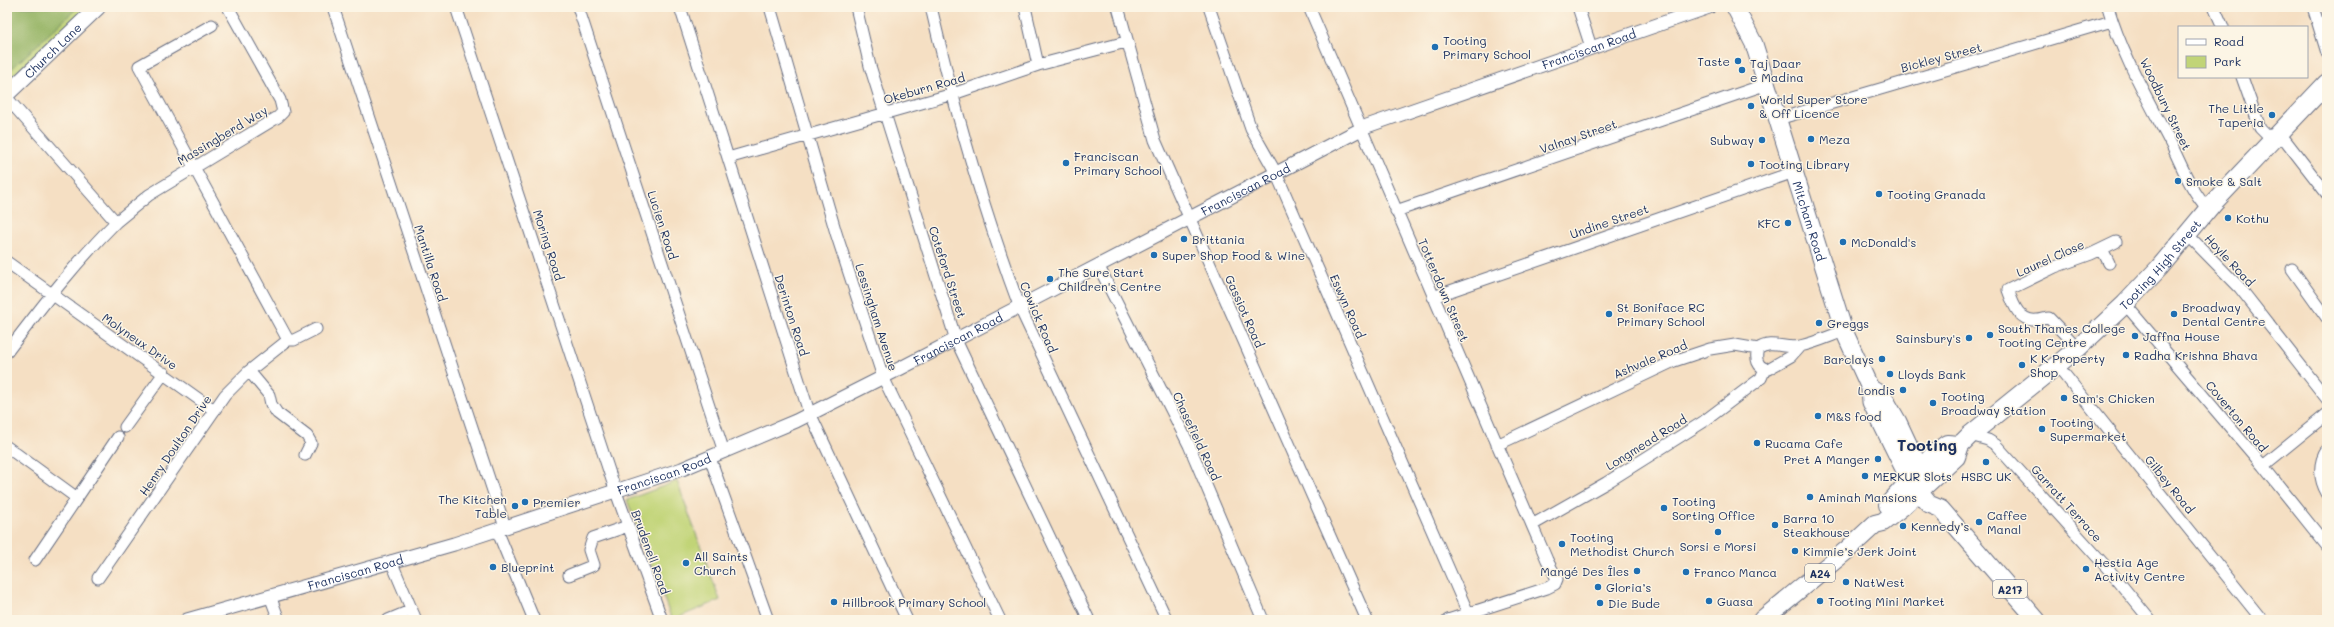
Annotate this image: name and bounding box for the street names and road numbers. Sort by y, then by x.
street label: Church Lane [20,19,85,82]
street label: Franciscan Road [1540,25,1638,73]
street label: Bickley Street [1899,38,1983,76]
street label: Woodbury Street [2137,55,2195,153]
street label: Okeburn Road [881,69,967,107]
street label: Massingberd Way [174,102,270,168]
street label: Valnay Street [1537,115,1619,157]
street label: Franciscan Road [1198,159,1293,219]
street label: Mitcham Road [1789,179,1830,263]
street label: Lucien Road [644,189,682,262]
street label: Undine Street [1568,200,1650,242]
street label: Moring Road [530,207,568,283]
street label: Tooting High Street [2116,216,2204,313]
street label: Mantilla Road [411,223,451,304]
street label: Coteford Street [926,224,970,320]
street label: Hoyle Road [2202,230,2259,290]
street label: Totterdown Street [1415,236,1473,344]
street label: Laurel Close [2014,236,2086,280]
street label: Lessingham Avenue [852,261,902,373]
street label: Eswyn Road [1327,271,1369,341]
street label: Derinton Road [771,272,813,358]
street label: Gassiot Road [1222,272,1268,350]
street label: Cowick Road [1017,279,1061,355]
street label: Molyneux Drive [99,309,181,373]
street label: Franciscan Road [910,309,1006,368]
street label: Ashvale Road [1611,336,1690,382]
street label: Coverton Road [2203,377,2272,455]
street label: Chasefield Road [1169,389,1225,483]
street label: Henry Doulton Drive [135,391,215,499]
street label: Longmead Road [1602,410,1690,473]
street label: Franciscan Road [615,450,714,498]
street label: Gilbey Road [2142,452,2199,517]
street label: Garratt Terrace [2028,461,2106,545]
street label: Brudenell Road [628,507,674,597]
street label: Franciscan Road [306,551,405,593]
road number: A24 [1805,564,1835,582]
road number: A217 [1993,580,2027,598]

